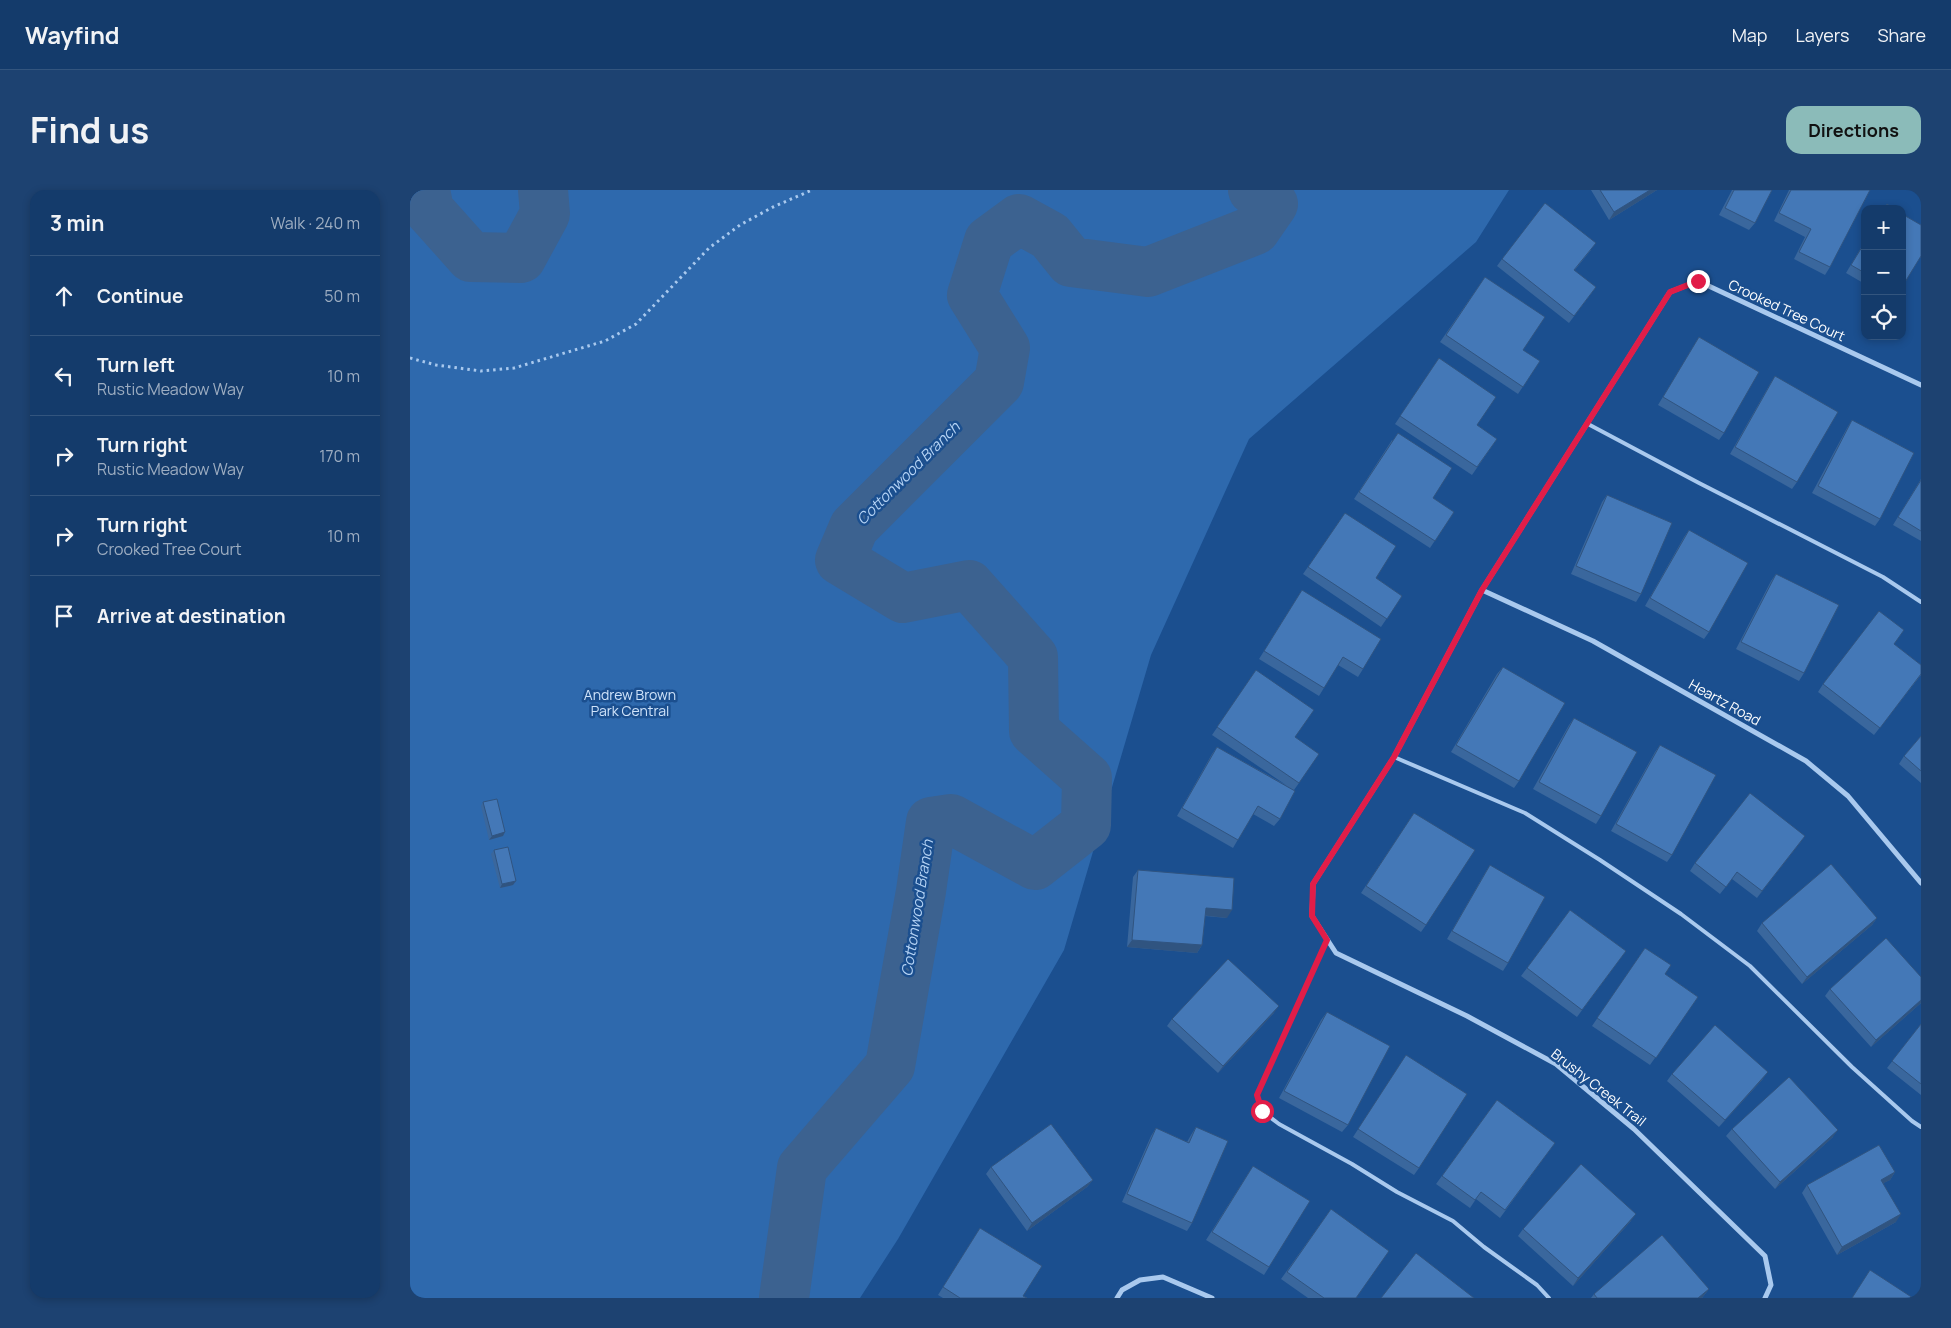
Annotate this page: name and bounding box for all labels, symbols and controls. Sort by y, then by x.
text: Wayfind [25,18,120,51]
text: Map [1732,23,1767,47]
text: Layers [1795,23,1849,47]
text: Share [1877,23,1926,47]
text: Find us [30,106,149,154]
button: Directions [1786,106,1921,154]
map controls [1861,205,1906,340]
button: + [1861,205,1906,250]
text: 3 min [50,209,104,237]
text: Walk · 240 m [270,212,360,234]
button: − [1861,250,1906,295]
route end [1687,270,1710,293]
street label: Crooked Tree Court [1726,275,1849,346]
icon: ahead [50,282,78,310]
text: Continue [97,283,183,309]
text: 50 m [324,285,360,307]
button: locate [1861,295,1906,340]
text: Turn left [97,352,175,378]
icon: left [50,362,78,390]
text: 10 m [327,365,360,387]
text: Rustic Meadow Way [97,378,244,400]
water label: Cottonwood Branch [852,416,965,529]
text: Turn right [97,432,187,458]
icon: right [50,442,78,470]
text: 170 m [319,445,360,467]
text: Rustic Meadow Way [97,458,244,480]
text: Turn right [97,512,187,538]
icon: right [50,522,78,550]
text: 10 m [327,525,360,547]
text: Crooked Tree Court [97,538,242,560]
icon: arrive [50,602,78,630]
text: Arrive at destination [97,603,286,629]
street label: Heartz Road [1686,674,1764,730]
park label: Andrew Brown Park Central [584,685,676,720]
water label: Cottonwood Branch [896,837,938,978]
street label: Brushy Creek Trail [1548,1044,1650,1130]
route start [1251,1100,1274,1123]

